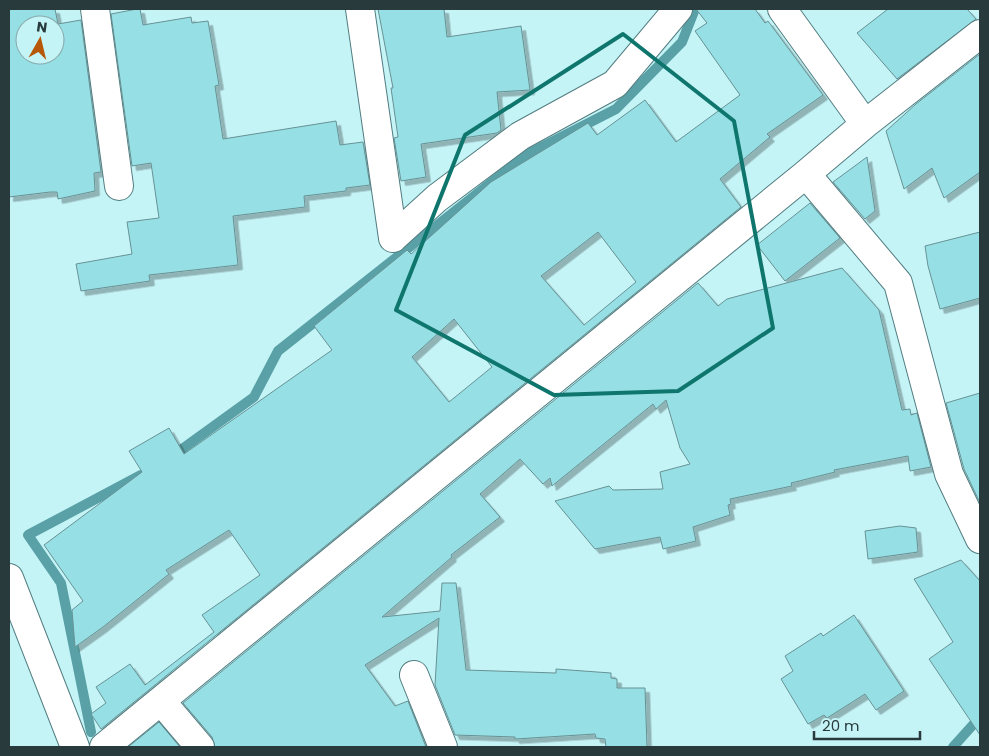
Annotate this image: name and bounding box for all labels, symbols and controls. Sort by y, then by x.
north arrow [15,15,65,65]
text: N [35,16,48,38]
scale bar [814,708,920,740]
text: 20 m [822,715,860,736]

